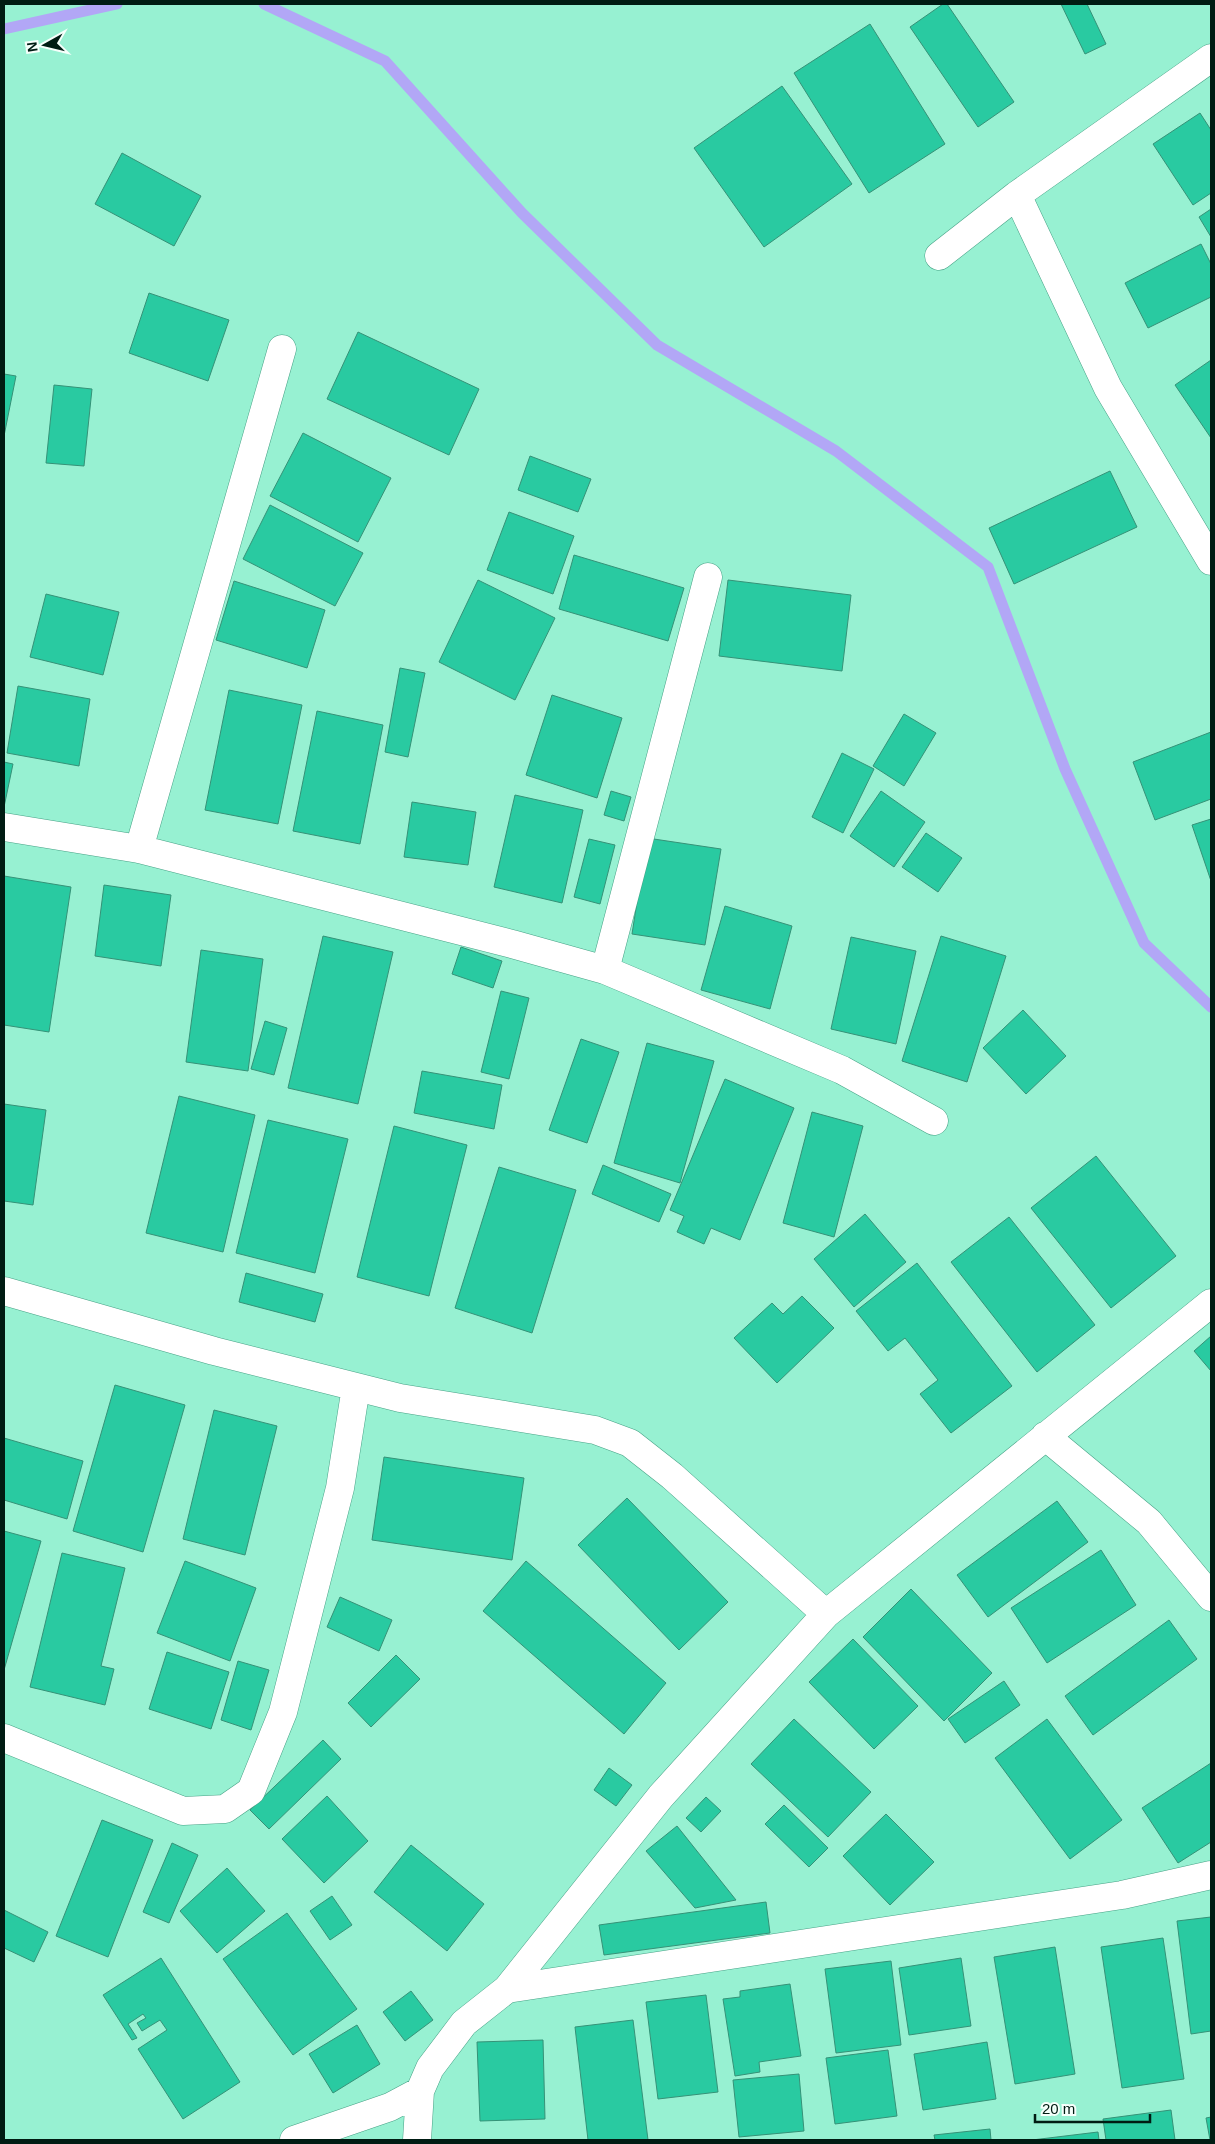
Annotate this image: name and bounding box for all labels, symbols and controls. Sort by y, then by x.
north arrow [20,20,70,70]
text: N [23,41,41,53]
scale bar [1035,2092,1150,2124]
text: 20 m [1042,2100,1075,2117]

